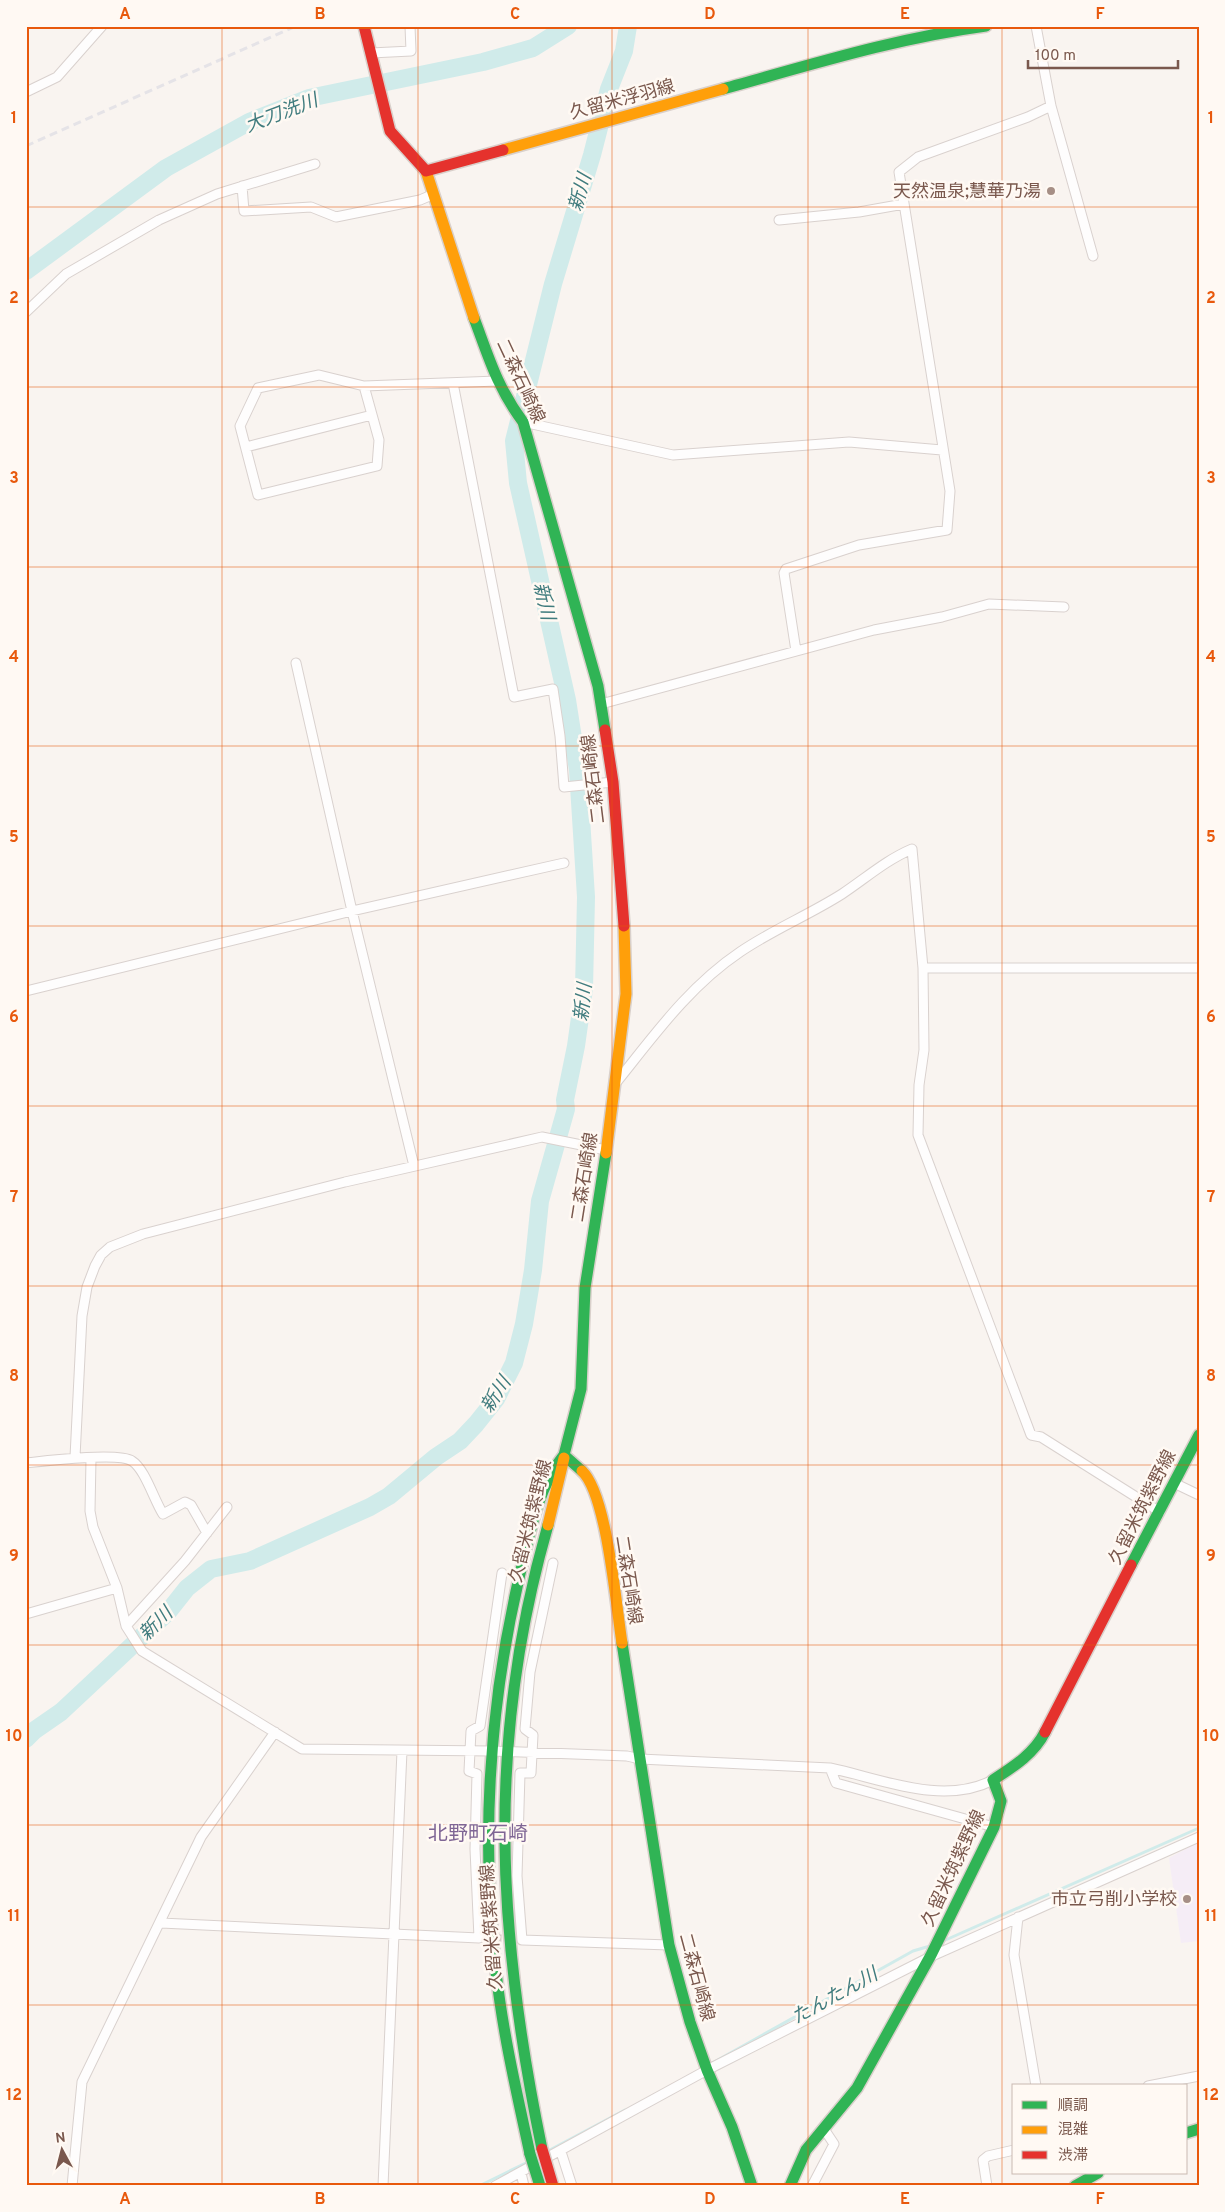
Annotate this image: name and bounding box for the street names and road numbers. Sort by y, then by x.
street label: 久留米浮羽線 [567,75,678,126]
street label: 二森石崎線 [490,336,549,427]
street label: 二森石崎線 [578,733,611,825]
street label: 二森石崎線 [567,1131,604,1223]
street label: 久留米筑紫野線 [1104,1446,1182,1569]
street label: 久留米筑紫野線 [505,1457,558,1585]
street label: 二森石崎線 [609,1534,646,1626]
street label: 久留米筑紫野線 [917,1807,991,1931]
street label: 久留米筑紫野線 [477,1863,508,1991]
street label: 二森石崎線 [673,1931,718,2024]

